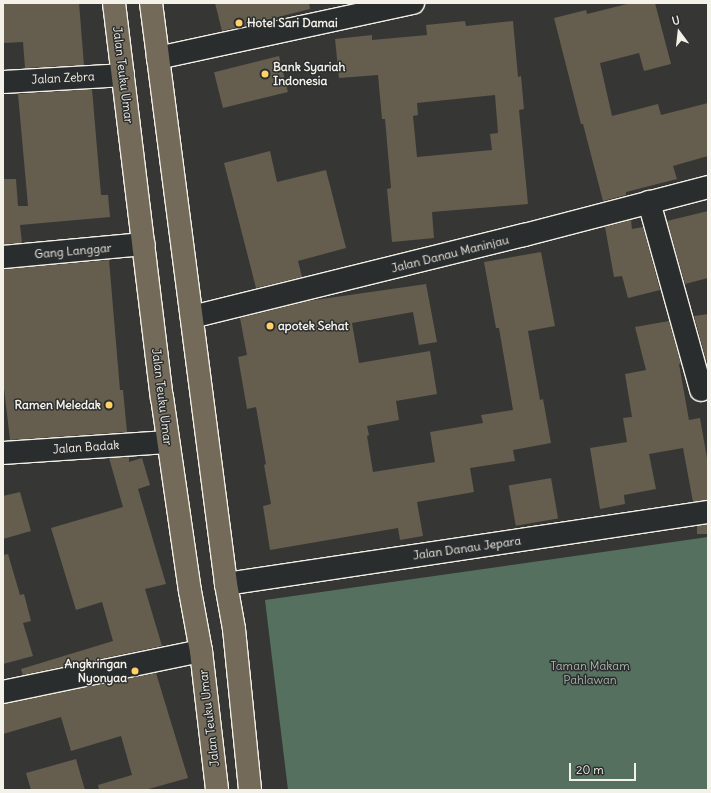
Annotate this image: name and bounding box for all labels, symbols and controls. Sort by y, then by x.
north arrow [659,12,699,52]
text: U [670,13,681,28]
place label: Hotel Sari Damai [247,16,338,30]
marker: Hotel Sari Damai [234,18,244,28]
street label: Jalan Teuku Umar [110,26,136,124]
place label: Bank Syariah Indonesia [273,60,345,88]
street label: Jalan Zebra [31,69,95,87]
marker: Bank Syariah Indonesia [260,69,270,79]
street label: Jalan Danau Maninjau [390,232,510,276]
street label: Gang Langgar [34,240,112,262]
place label: apotek Sehat [278,319,349,333]
marker: apotek Sehat [265,321,275,331]
street label: Jalan Teuku Umar [149,348,175,446]
place label: Ramen Meledak [14,398,101,412]
marker: Ramen Meledak [104,400,114,410]
street label: Jalan Badak [52,437,120,457]
street label: Jalan Danau Jepara [412,533,522,563]
place label: Angkringan Nyonyaa [65,657,127,685]
park label: Taman Makam Pahlawan [550,659,630,687]
marker: Angkringan Nyonyaa [130,666,140,676]
street label: Jalan Teuku Umar [196,669,222,767]
scale bar [571,755,638,781]
text: 20 m [576,762,604,777]

